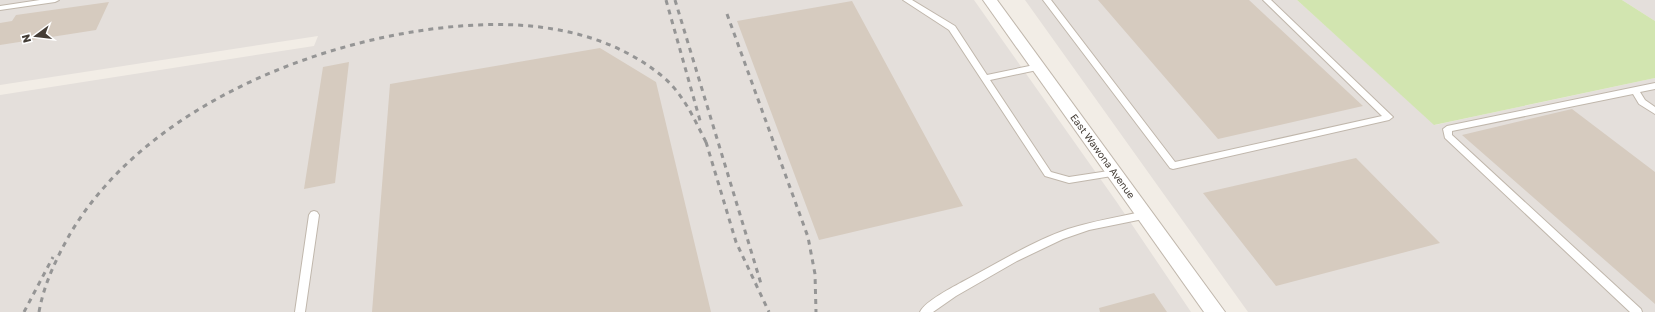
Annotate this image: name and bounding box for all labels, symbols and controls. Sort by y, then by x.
north arrow [16,16,56,56]
text: N [18,33,33,44]
street label: East Wawona Avenue [1068,111,1138,201]

